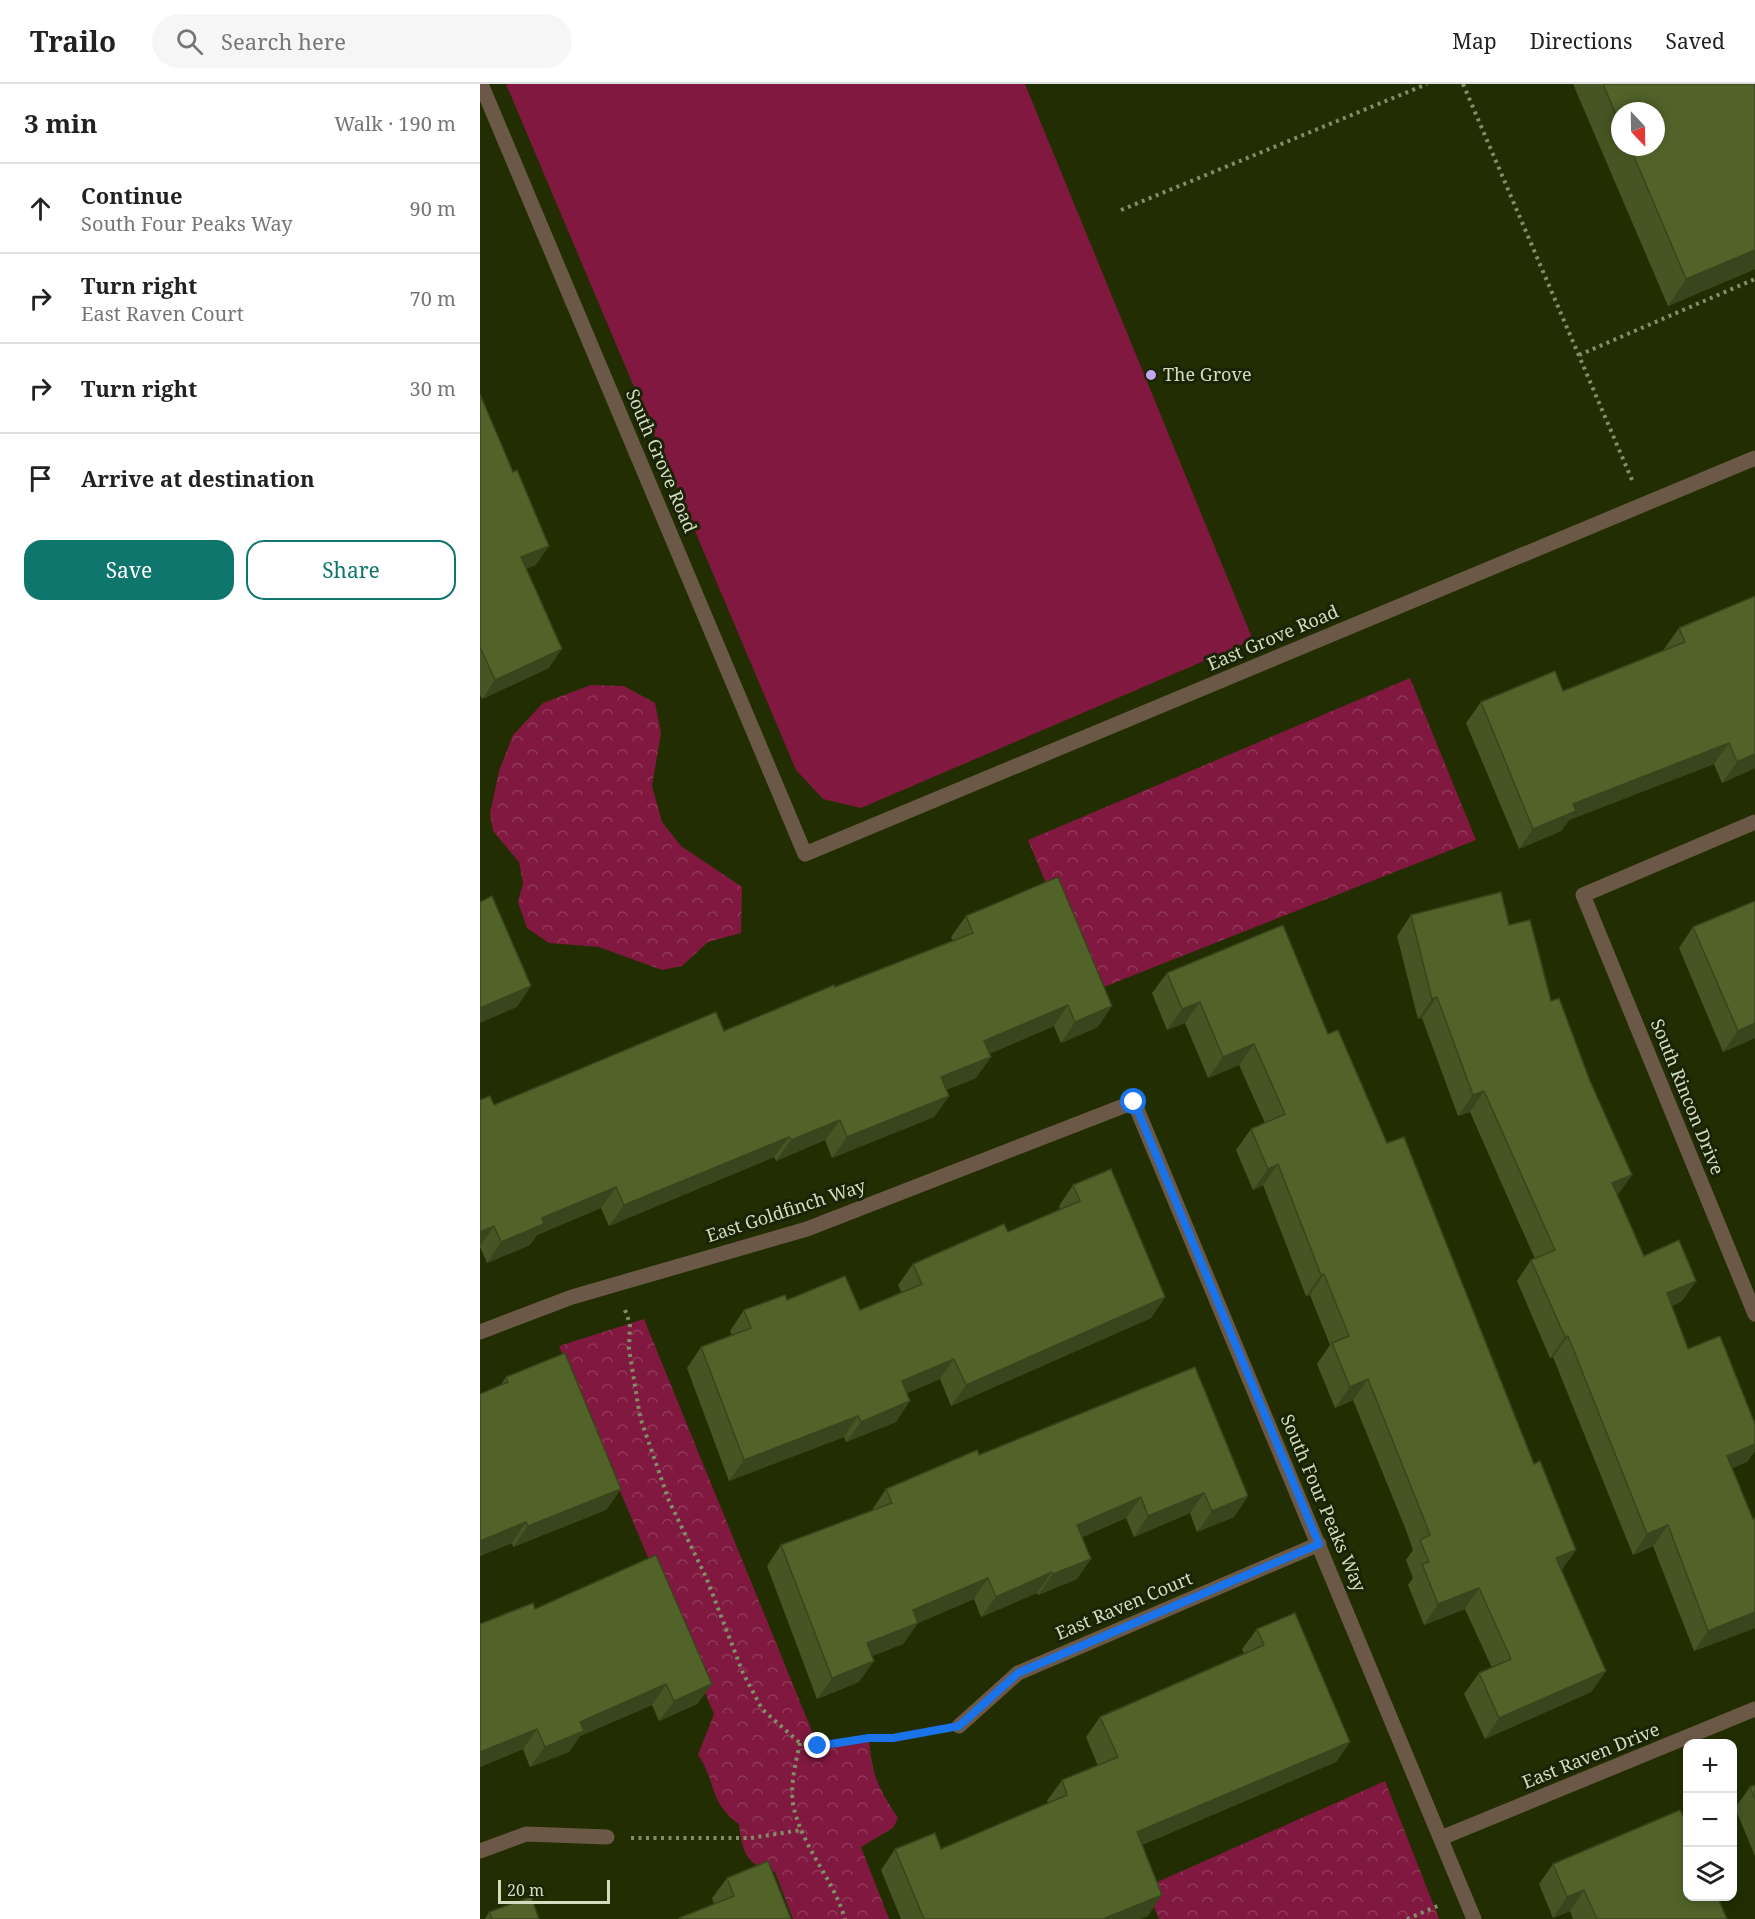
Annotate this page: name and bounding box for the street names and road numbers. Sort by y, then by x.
street label: South Grove Road [621,385,703,536]
street label: East Grove Road [1203,599,1342,676]
street label: South Rincon Drive [1646,1015,1730,1178]
street label: East Goldfinch Way [703,1173,869,1247]
street label: South Four Peaks Way [1276,1410,1372,1596]
street label: East Raven Court [1052,1565,1196,1645]
street label: East Raven Drive [1518,1717,1663,1794]

